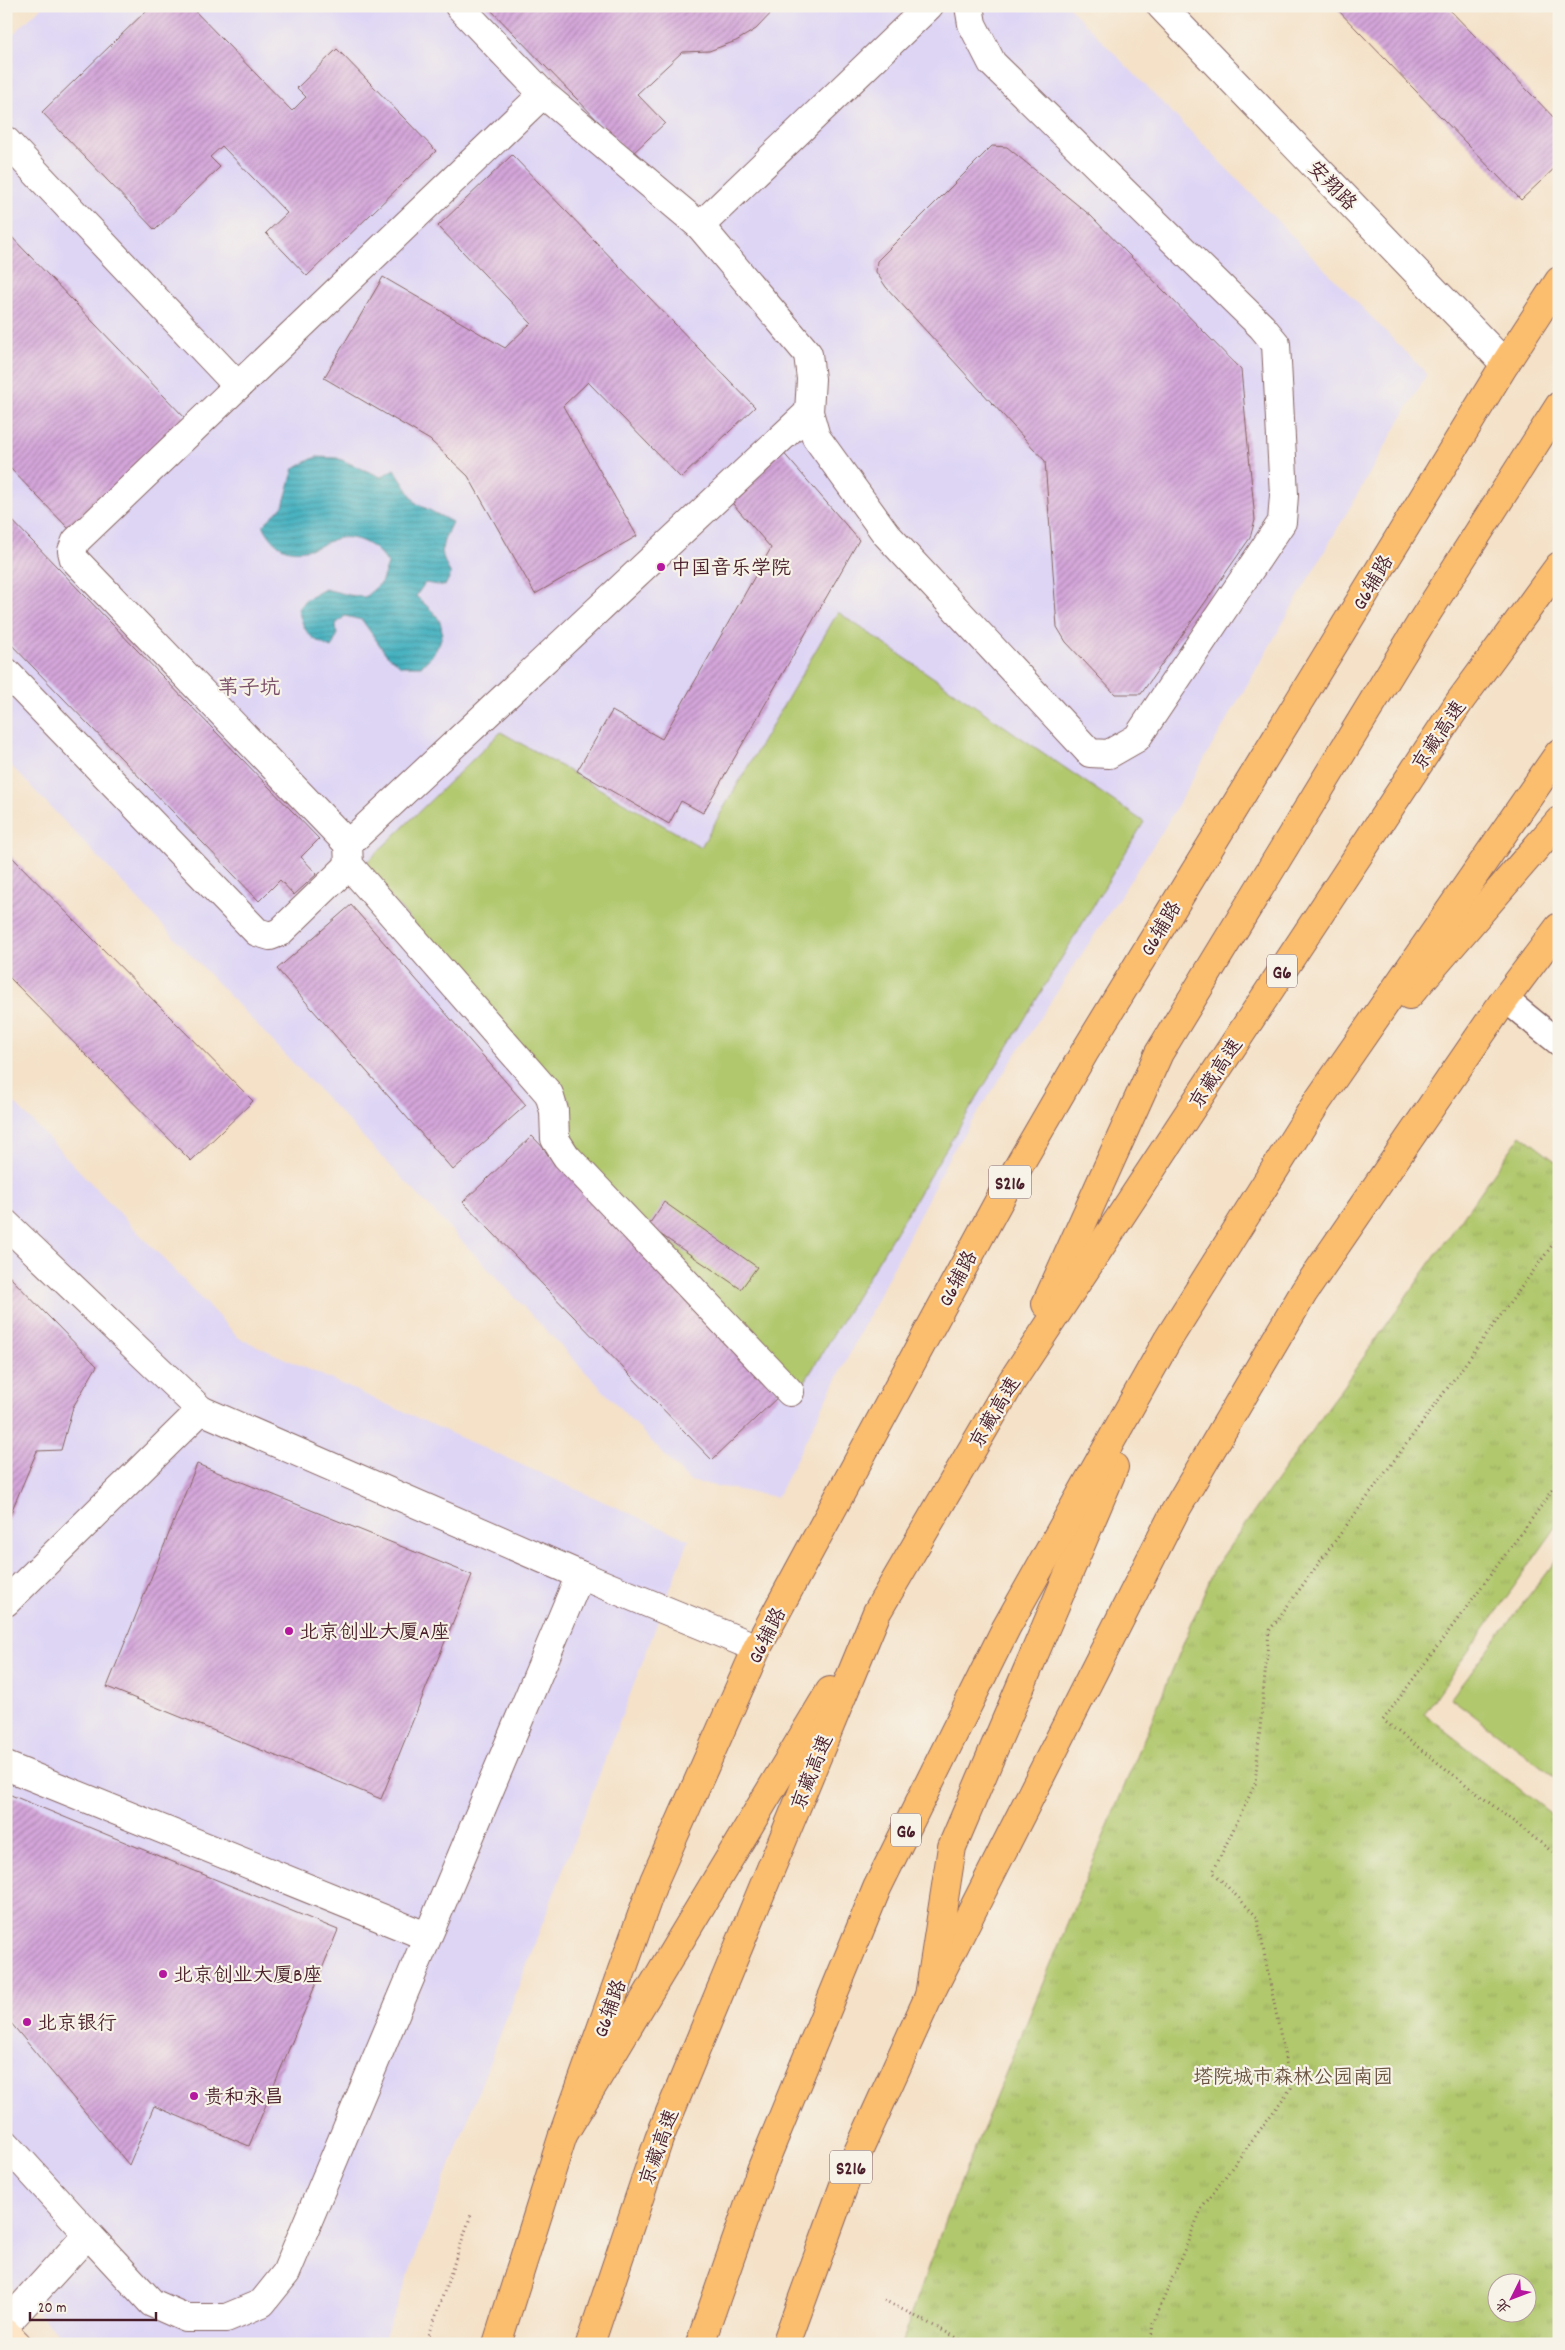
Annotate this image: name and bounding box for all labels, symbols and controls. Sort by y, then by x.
street label: 安翔路 [1300,156,1362,219]
street label: G6辅路 [1347,550,1403,616]
place label: 中国音乐学院 [671,556,791,584]
marker: 中国音乐学院 [655,561,667,573]
district label: 苇子坑 [218,675,281,705]
street label: 京藏高速 [1407,696,1474,778]
street label: G6辅路 [1135,896,1191,962]
road number: G6 [1267,954,1297,988]
street label: 京藏高速 [1184,1033,1251,1116]
road number: S216 [989,1166,1031,1198]
street label: G6辅路 [933,1246,987,1312]
street label: 京藏高速 [964,1372,1029,1455]
street label: G6辅路 [743,1602,795,1669]
place label: 北京创业大厦A座 [299,1620,450,1648]
marker: 北京创业大厦A座 [283,1625,295,1637]
street label: 京藏高速 [786,1731,842,1815]
road number: G6 [891,1814,921,1846]
place label: 北京创业大厦B座 [173,1963,322,1991]
marker: 北京创业大厦B座 [157,1968,169,1980]
street label: G6辅路 [588,1975,636,2042]
place label: 北京银行 [37,2011,117,2039]
marker: 北京银行 [21,2016,33,2028]
park label: 塔院城市森林公园南园 [1193,2065,1393,2093]
place label: 贵和永昌 [204,2085,284,2113]
marker: 贵和永昌 [188,2090,200,2102]
street label: 京藏高速 [634,2106,688,2190]
road number: S216 [830,2150,872,2184]
north arrow [1488,2272,1538,2322]
scale bar [30,2290,156,2322]
text: 北 [1492,2293,1516,2317]
text: 20 m [38,2298,66,2320]

